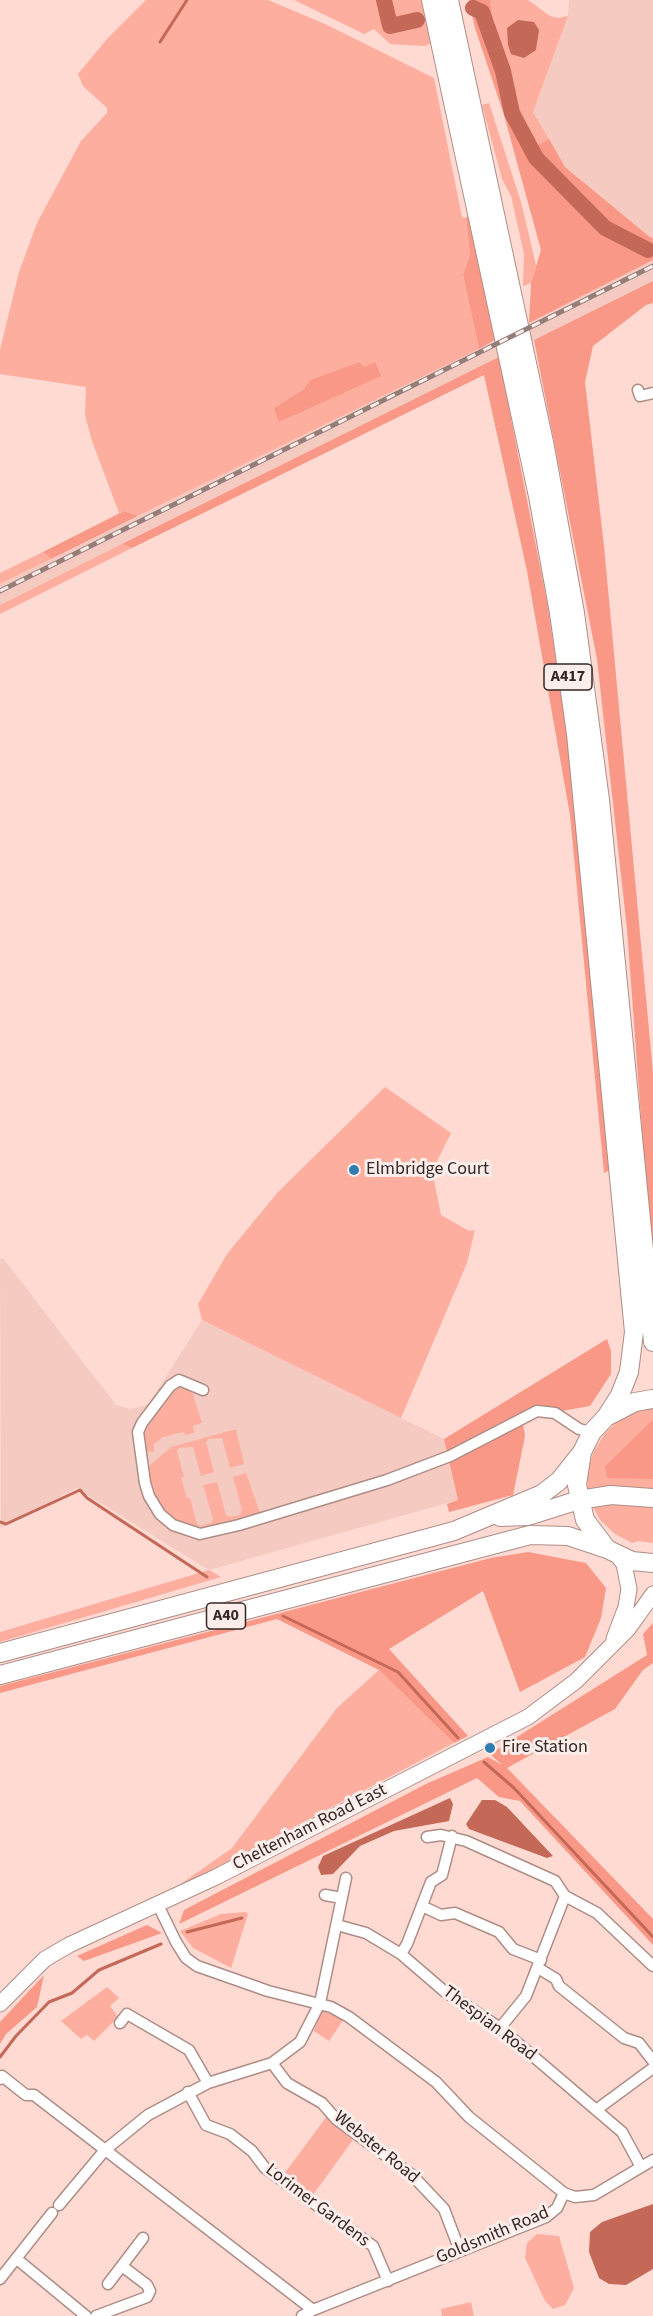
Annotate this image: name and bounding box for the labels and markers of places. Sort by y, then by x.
place label: Elmbridge Court [366,1159,489,1181]
marker: Elmbridge Court [347,1163,361,1177]
place label: Fire Station [502,1737,588,1759]
marker: Fire Station [483,1741,497,1755]

